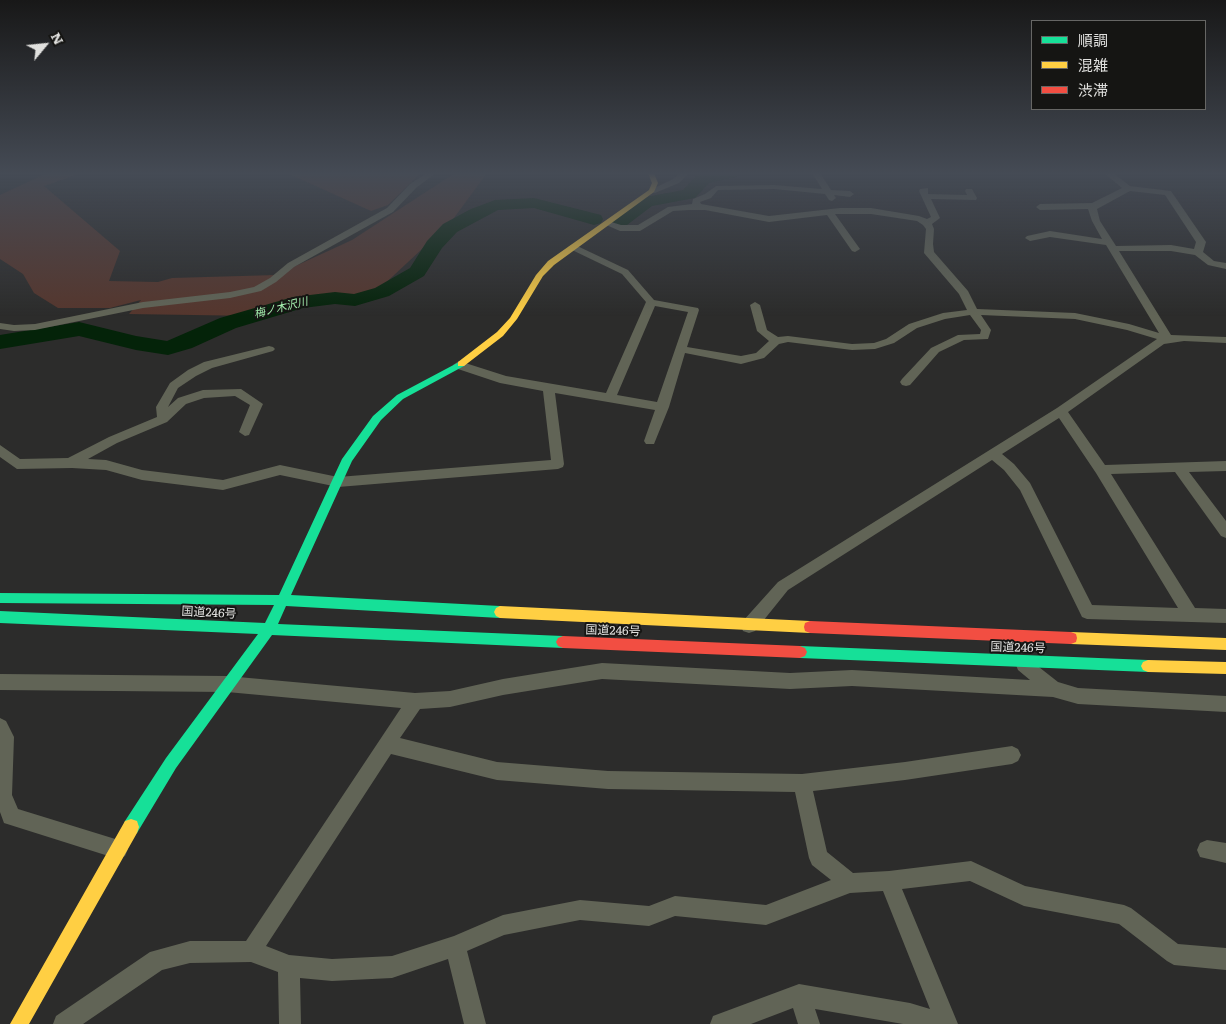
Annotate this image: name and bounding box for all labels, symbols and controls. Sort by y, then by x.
north arrow [20,20,70,70]
legend [1031,20,1206,110]
text: N [47,28,70,48]
text: 順調 [1078,28,1108,51]
text: 混雑 [1078,53,1108,76]
text: 渋滞 [1078,78,1108,101]
water label: 梅ノ木沢川 [253,295,309,321]
street label: 国道246号 [181,604,237,622]
street label: 国道246号 [585,623,641,639]
street label: 国道246号 [990,640,1046,656]

